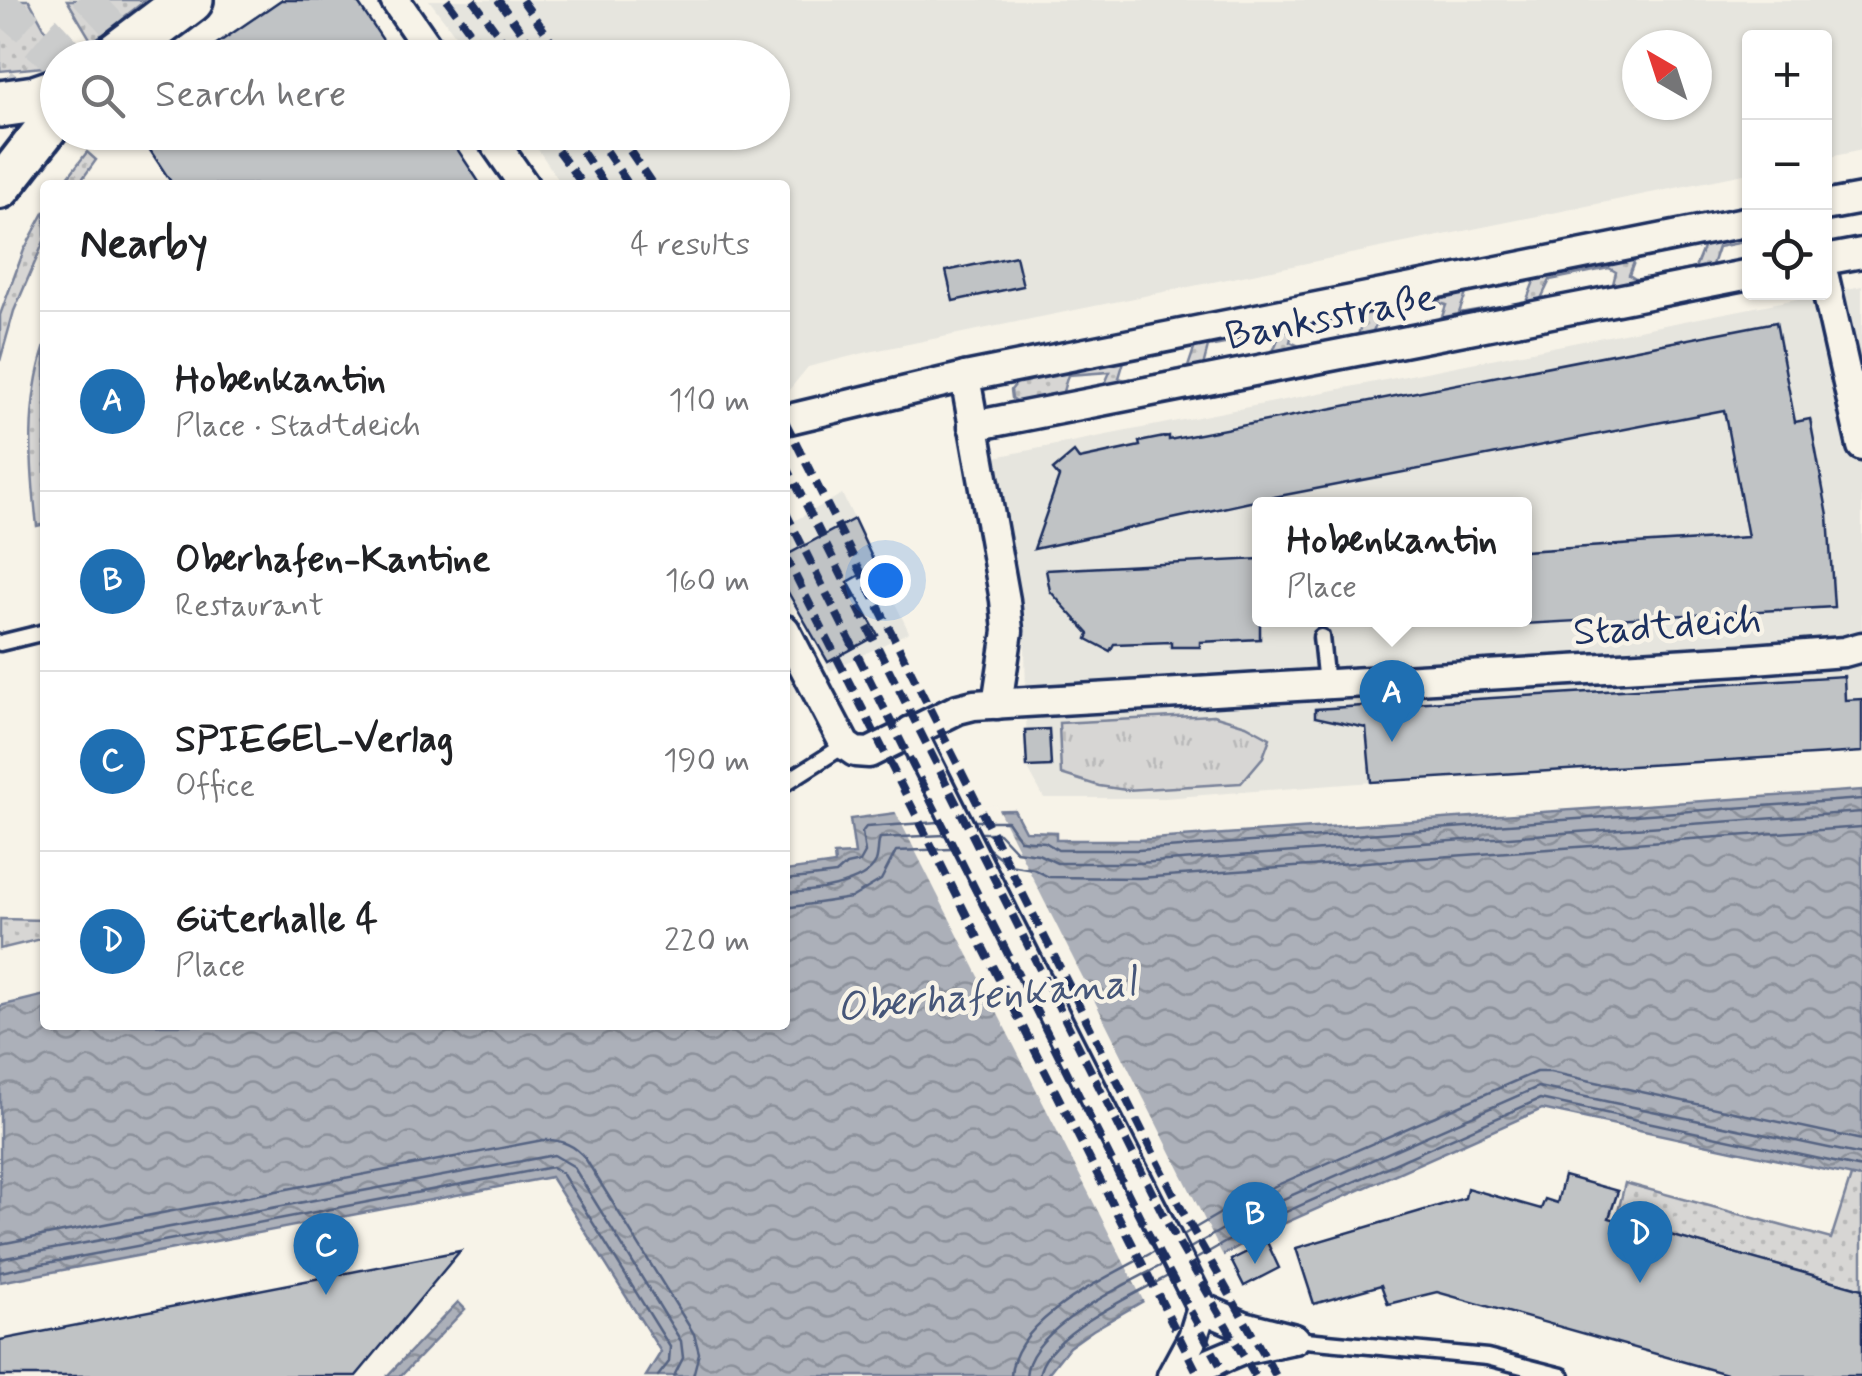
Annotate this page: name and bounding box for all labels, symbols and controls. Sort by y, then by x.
north arrow [1622,30,1712,120]
map controls [1742,30,1832,300]
button: + [1742,30,1832,120]
search box [40,40,790,150]
icon: search [75,68,130,123]
text: Search here [155,71,346,120]
button: − [1742,120,1832,210]
button: locate [1742,210,1832,300]
text: Nearby [80,218,208,273]
text: 4 results [630,224,750,266]
street label: Banksstraße [1221,272,1440,364]
text: Hobenkantin [175,356,386,405]
text: A [102,380,123,422]
text: 110 m [669,380,750,422]
text: Place · Stadtdeich [175,405,421,447]
popup [1252,497,1532,627]
text: Hobenkantin [1287,517,1497,566]
text: Oberhafen-Kantine [175,536,490,585]
your location [860,555,911,606]
text: B [102,560,123,602]
text: 160 m [665,560,750,602]
text: Place [1287,566,1357,608]
text: Restaurant [175,585,324,627]
street label: Stadtdeich [1571,594,1763,659]
pin: A [1360,660,1424,742]
text: SPIEGEL-Verlag [175,716,454,765]
text: C [101,740,124,782]
text: 190 m [663,740,750,782]
text: Office [175,765,255,807]
text: Güterhalle 4 [175,896,378,945]
text: D [101,920,124,962]
text: 220 m [664,920,750,962]
text: Place [175,945,245,987]
water label: Oberhafenkanal [834,956,1141,1037]
pin: B [1222,1182,1288,1264]
pin: D [1608,1200,1672,1283]
pin: C [294,1212,358,1295]

